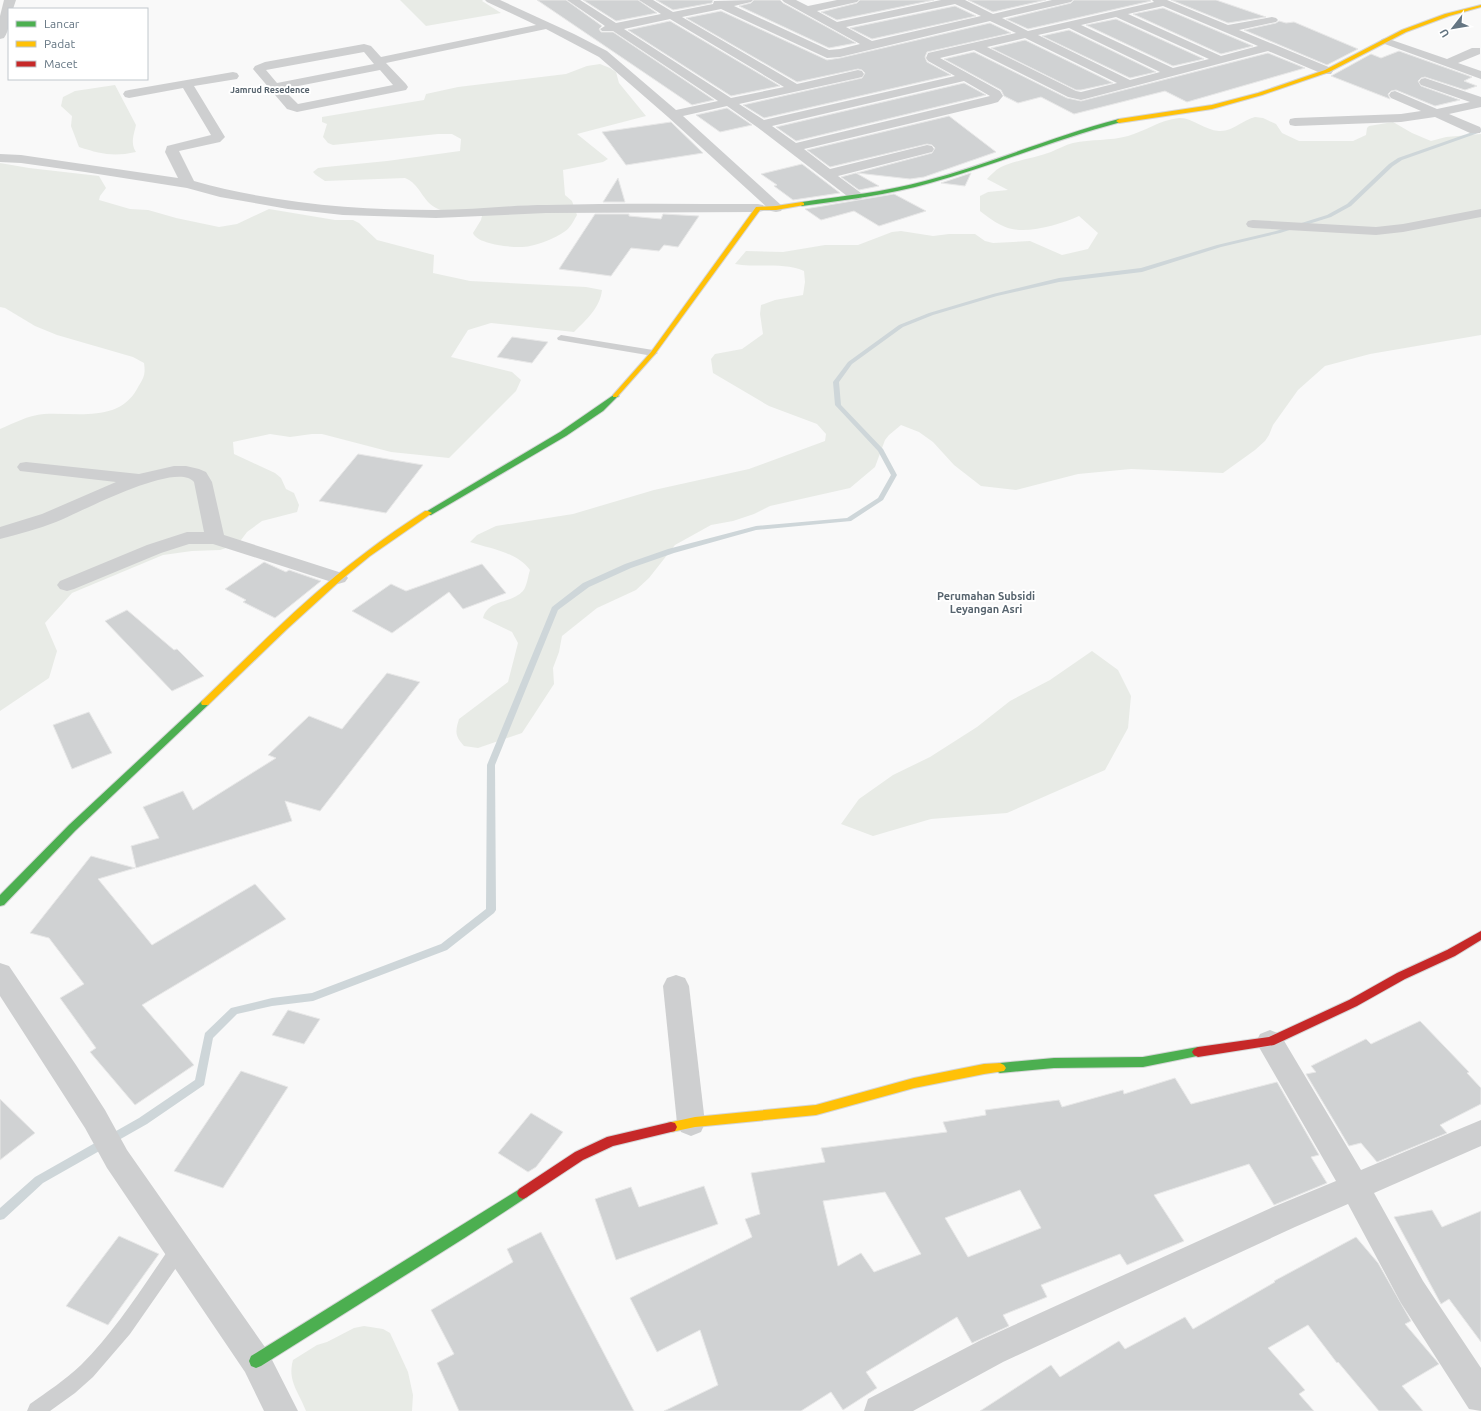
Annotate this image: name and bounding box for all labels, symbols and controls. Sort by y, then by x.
legend [8,8,148,80]
north arrow [1433,8,1473,48]
text: Lancar [44,17,80,30]
text: U [1437,27,1452,40]
text: Padat [44,37,75,50]
text: Macet [44,57,78,70]
district label: Jamrud Resedence [230,85,310,95]
district label: Perumahan Subsidi Leyangan Asri [937,590,1035,615]

